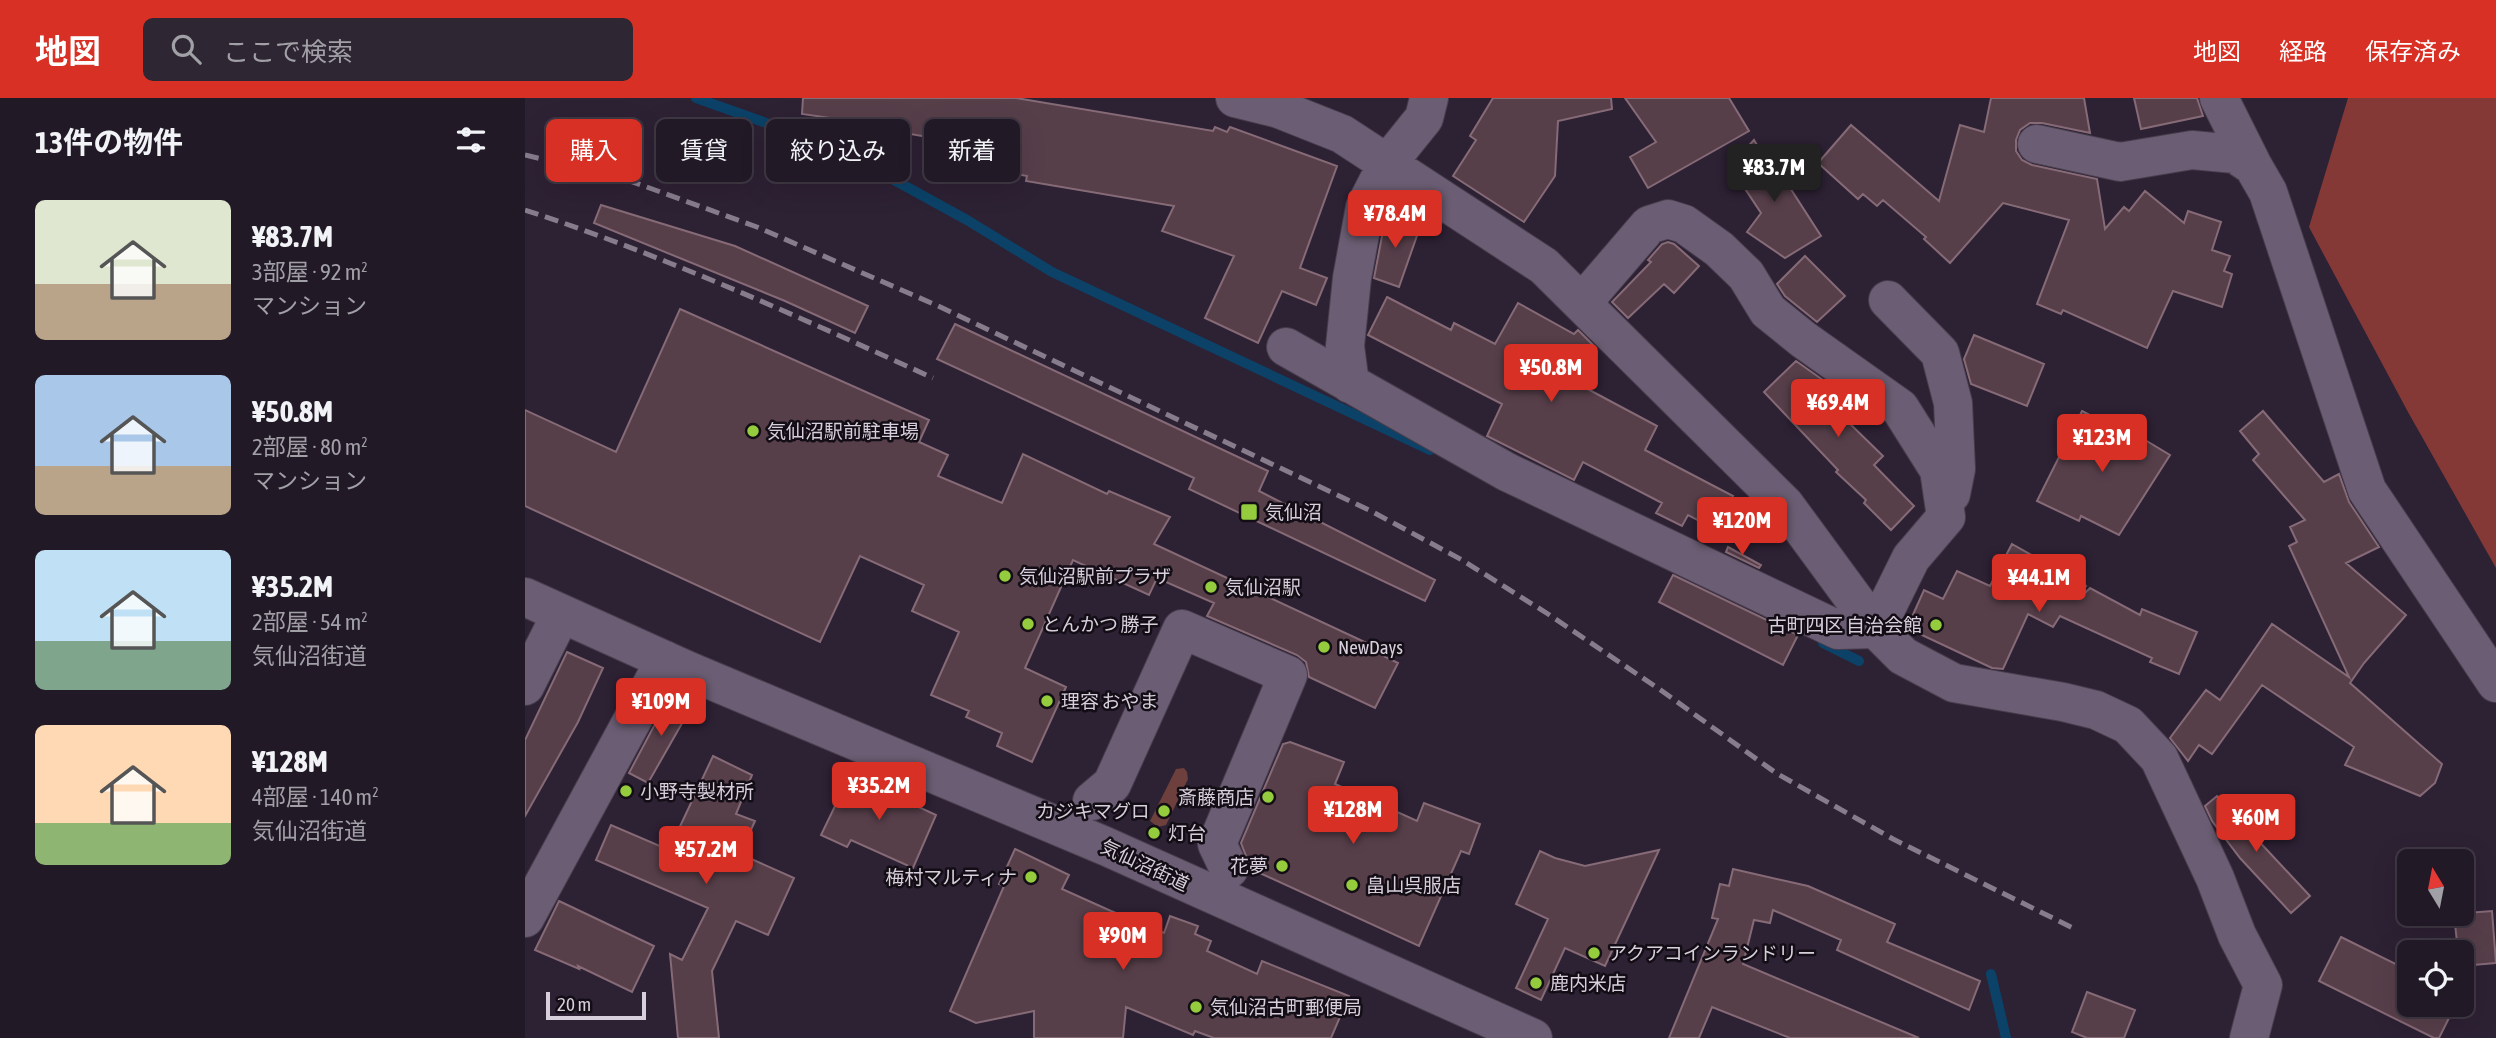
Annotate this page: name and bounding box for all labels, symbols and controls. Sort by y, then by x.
search box [143,18,633,81]
icon: search [167,30,205,68]
text: 地図 [35,32,101,70]
text: ここで検索 [223,37,353,67]
text: 地図 [2193,38,2241,65]
text: 経路 [2279,38,2327,65]
text: 保存済み [2365,38,2461,65]
chip: 購入 [546,119,642,182]
chip: 賃貸 [656,119,752,182]
chip: 絞り込み [766,119,910,182]
chip: 新着 [924,119,1020,182]
icon: filters [452,121,490,159]
text: 13件の物件 [35,125,183,159]
pin: ¥83.7M [1717,144,1831,204]
text: ¥83.7M [1743,154,1805,180]
pin: ¥78.4M [1338,190,1452,250]
text: ¥78.4M [1364,200,1426,226]
text: ¥83.7M [252,219,333,253]
icon: home [91,228,175,312]
text: 3部屋 · 92 m² [252,259,368,285]
text: マンション [252,293,367,319]
pin: ¥50.8M [1494,344,1608,404]
text: ¥50.8M [1520,354,1582,380]
pin: ¥69.4M [1781,380,1895,439]
text: ¥69.4M [1807,389,1869,415]
text: ¥50.8M [252,394,333,428]
icon: home [91,403,175,487]
pin: ¥123M [2053,414,2151,474]
place label: 気仙沼駅前駐車場 [767,420,919,442]
marker: 気仙沼駅前駐車場 [745,423,761,439]
text: ¥123M [2073,424,2131,450]
text: 2部屋 · 80 m² [252,434,368,460]
text: マンション [252,468,367,494]
pin: ¥120M [1693,498,1791,557]
place label: 気仙沼 [1265,501,1322,523]
marker: 気仙沼 [1239,502,1259,522]
text: ¥120M [1713,507,1771,533]
pin: ¥44.1M [1982,554,2096,614]
text: ¥44.1M [2008,564,2070,590]
place label: 気仙沼駅前プラザ [1019,565,1171,587]
marker: 気仙沼駅前プラザ [997,568,1013,584]
text: ¥35.2M [252,569,333,603]
place label: 気仙沼駅 [1225,576,1301,598]
icon: home [91,578,175,662]
marker: 気仙沼駅 [1203,579,1219,595]
text: 2部屋 · 54 m² [252,609,368,635]
place label: とんかつ 勝子 [1042,613,1159,635]
place label: 古町四区 自治会館 [1767,614,1922,636]
marker: とんかつ 勝子 [1020,616,1036,632]
marker: 古町四区 自治会館 [1928,617,1944,633]
place label: NewDays [1338,636,1403,658]
marker: NewDays [1316,639,1332,655]
text: 気仙沼街道 [252,643,367,669]
pin: ¥109M [612,678,710,738]
text: ¥109M [632,688,690,714]
place label: 理容 おやま [1061,690,1159,712]
marker: 理容 おやま [1039,693,1055,709]
text: ¥128M [252,744,328,778]
icon: home [91,753,175,837]
pin: ¥35.2M [822,762,936,822]
text: ¥35.2M [848,772,910,798]
place label: 小野寺製材所 [640,780,754,802]
marker: 小野寺製材所 [618,783,634,799]
text: 4部屋 · 140 m² [252,784,379,810]
place label: 斎藤商店 [1178,786,1254,808]
pin: ¥128M [1304,786,1402,846]
marker: 斎藤商店 [1260,789,1276,805]
pin: ¥60M [2215,794,2297,854]
text: ¥128M [1324,796,1382,822]
place label: カジキマグロ [1036,800,1150,822]
marker: カジキマグロ [1156,803,1172,819]
text: ¥60M [2232,804,2280,830]
text: 気仙沼街道 [252,818,367,844]
place label: 灯台 [1168,822,1206,844]
marker: 灯台 [1146,825,1162,841]
pin: ¥57.2M [649,826,763,886]
street label: 気仙沼街道 [1097,835,1193,895]
text: ¥57.2M [675,836,737,862]
north arrow [2397,849,2475,926]
map controls [2397,849,2474,1017]
place label: 花夢 [1230,855,1268,877]
marker: 花夢 [1274,858,1290,874]
place label: 梅村マルティナ [885,866,1017,888]
marker: 梅村マルティナ [1023,869,1039,885]
place label: 畠山呉服店 [1366,874,1461,896]
marker: 畠山呉服店 [1344,877,1360,893]
pin: ¥90M [1082,912,1164,972]
text: ¥90M [1099,922,1147,948]
button: locate [2397,940,2474,1017]
place label: アクアコインランドリー [1608,942,1816,964]
marker: アクアコインランドリー [1586,945,1602,961]
place label: 鹿内米店 [1550,972,1626,994]
marker: 鹿内米店 [1528,975,1544,991]
scale bar [546,989,646,1021]
text: 20 m [557,993,591,1015]
place label: 気仙沼古町郵便局 [1210,996,1362,1018]
marker: 気仙沼古町郵便局 [1188,999,1204,1015]

